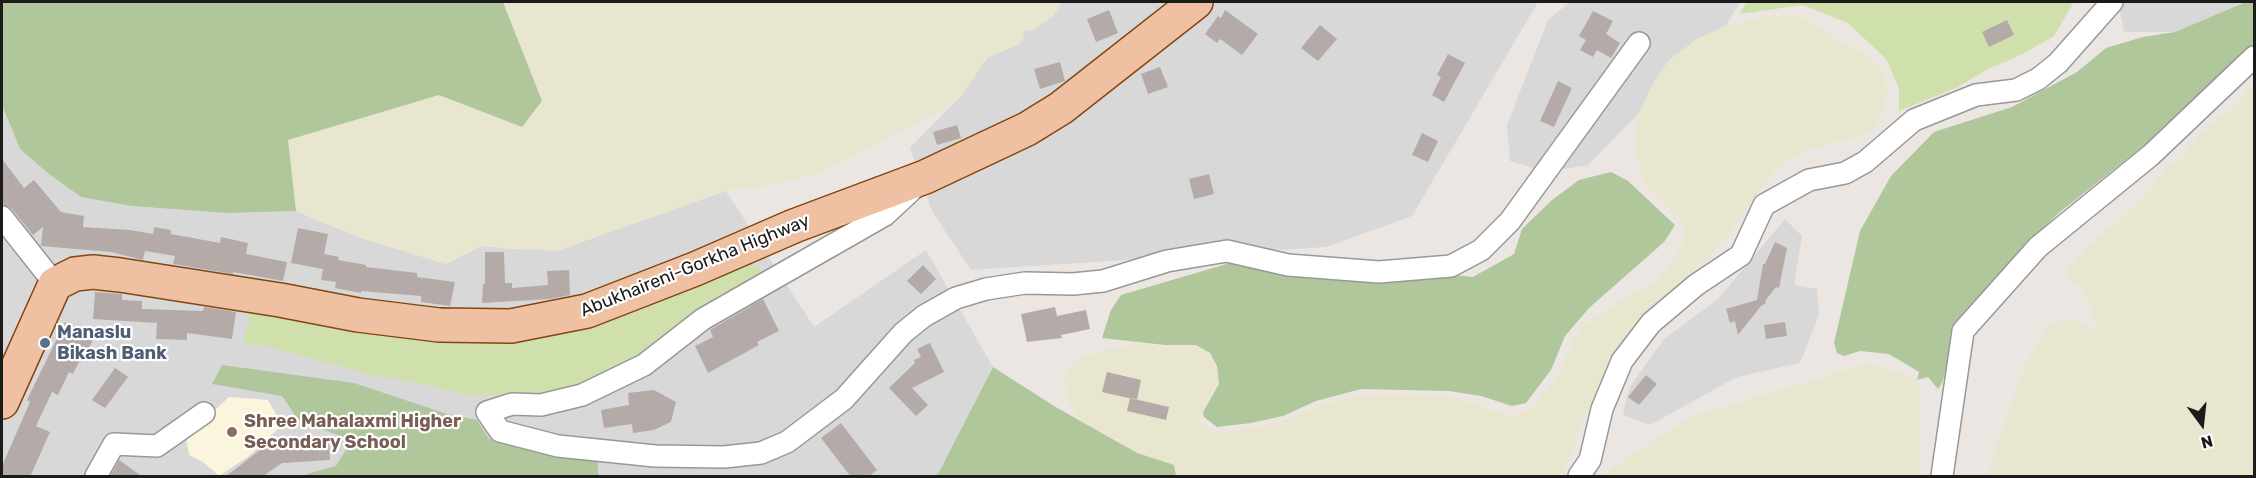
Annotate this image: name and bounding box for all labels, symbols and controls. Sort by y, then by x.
street label: Abukhaireni-Gorkha Highway [577,210,813,322]
place label: Manaslu Bikash Bank [57,322,167,364]
marker: Manaslu Bikash Bank [38,336,52,350]
north arrow [2172,394,2232,454]
place label: Shree Mahalaxmi Higher Secondary School [244,411,461,454]
marker: Shree Mahalaxmi Higher Secondary School [225,425,239,439]
text: N [2199,431,2215,453]

